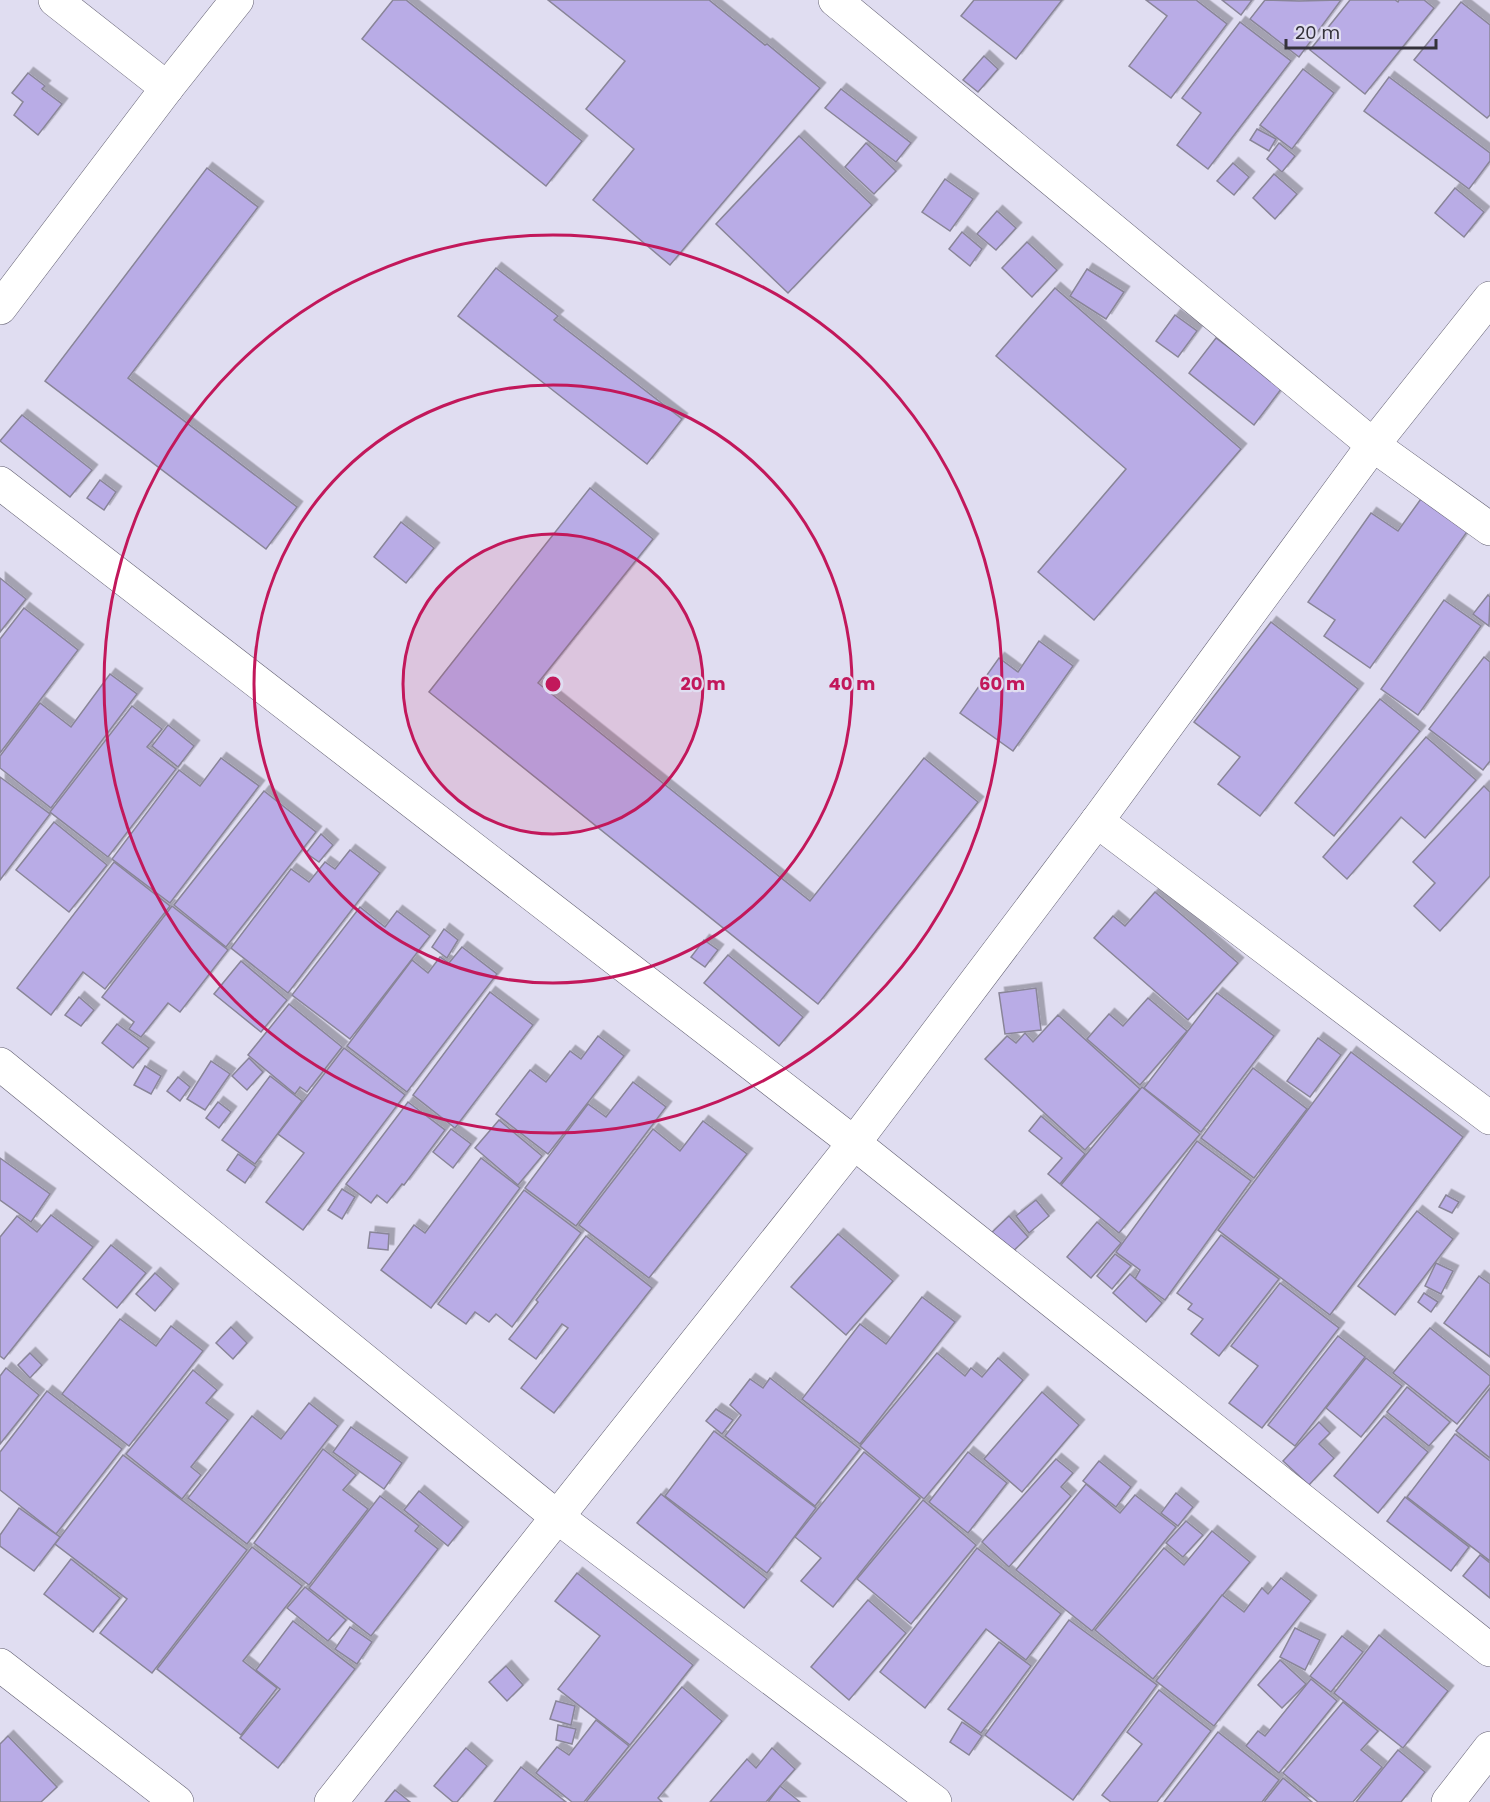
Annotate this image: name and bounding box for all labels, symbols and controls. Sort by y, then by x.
scale bar [1286,12,1436,50]
text: 20 m [1295,20,1340,45]
text: 20 m [681,671,725,696]
text: 40 m [829,671,875,696]
text: 60 m [979,671,1025,696]
centre of rings [543,674,563,694]

